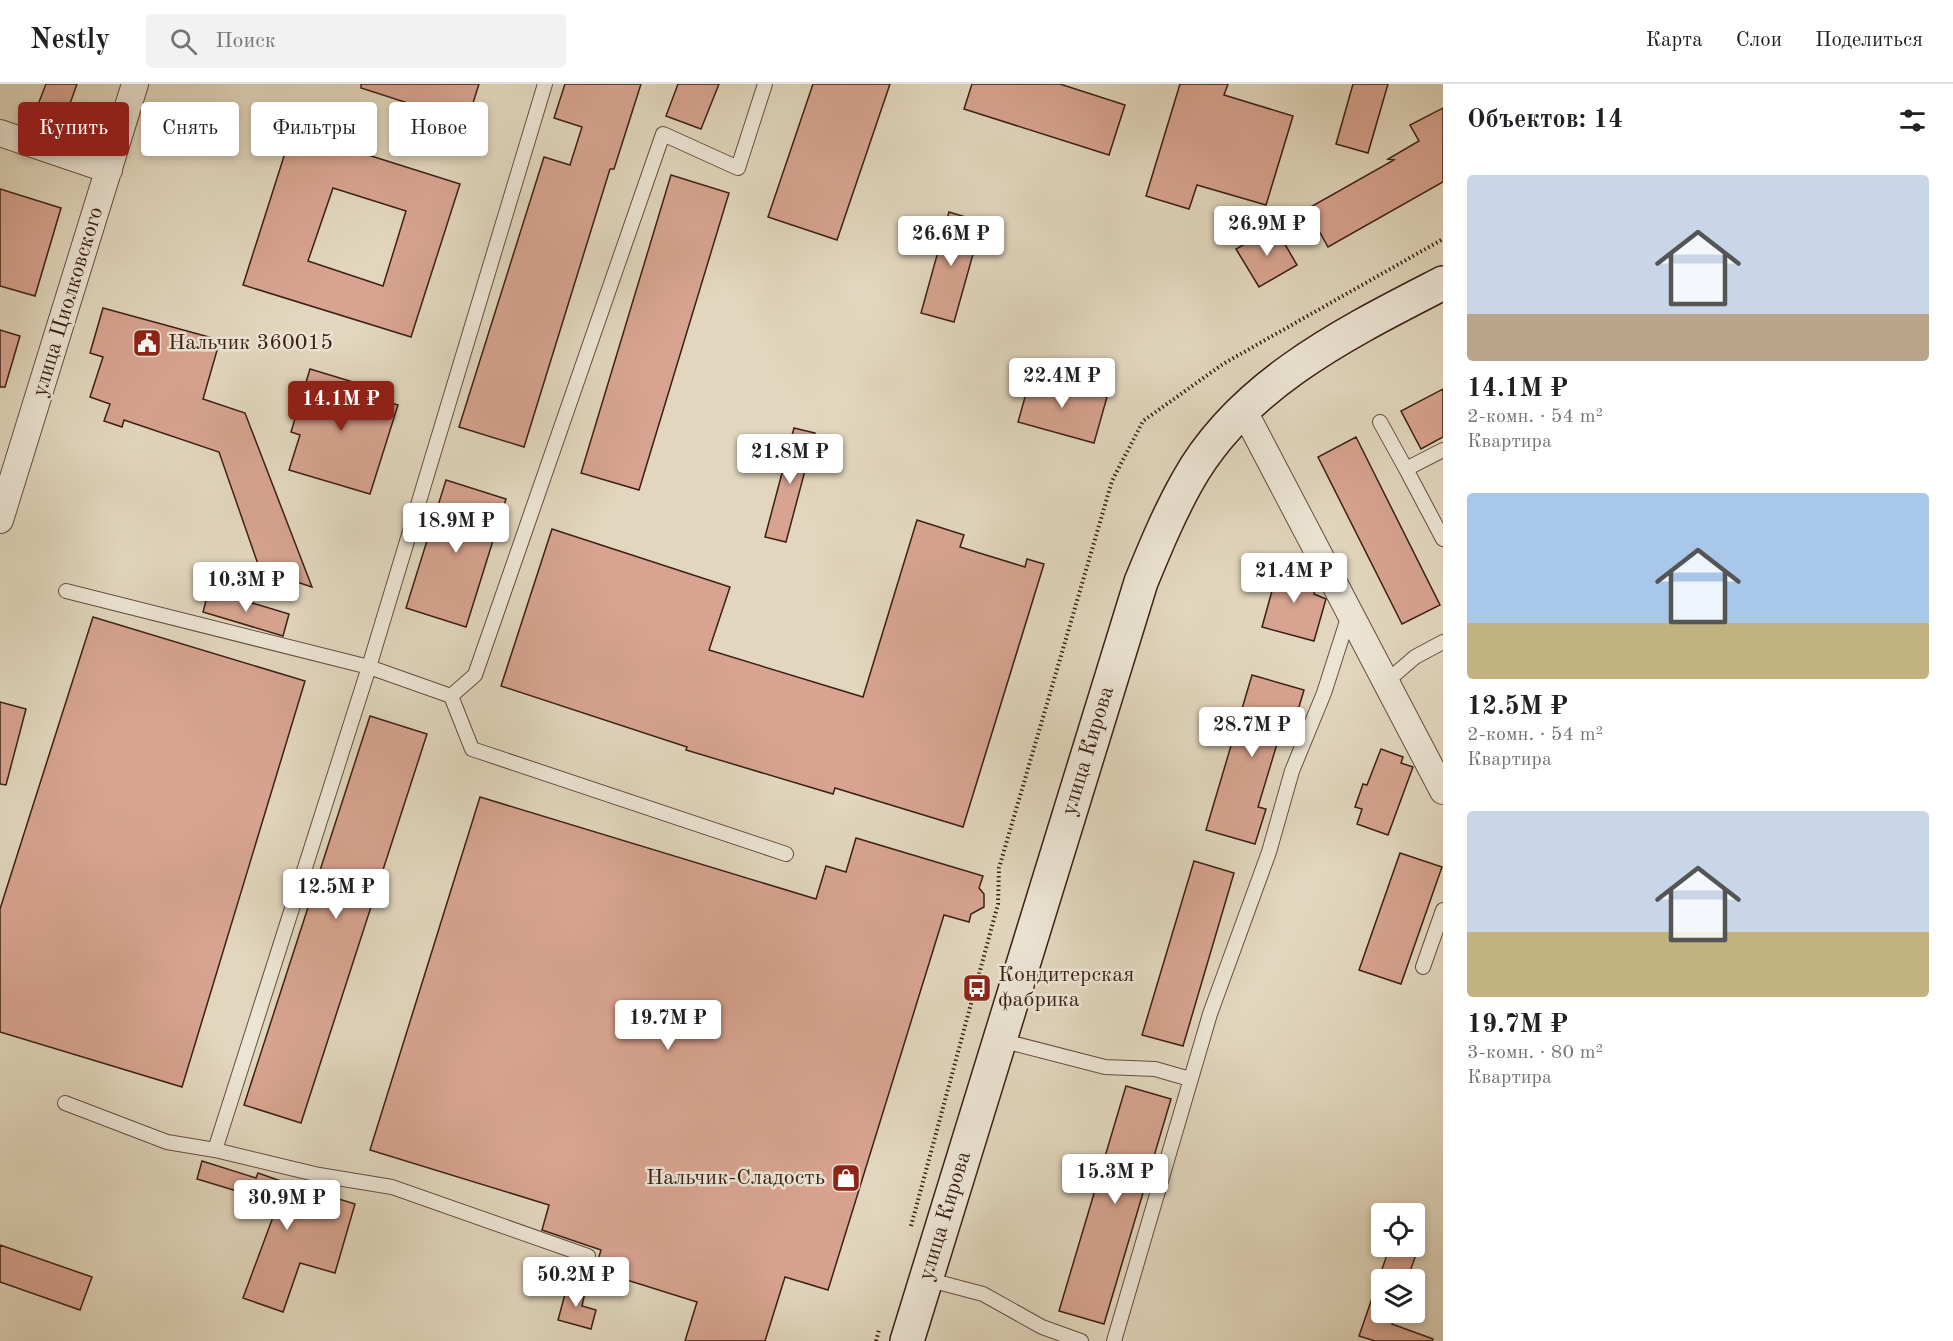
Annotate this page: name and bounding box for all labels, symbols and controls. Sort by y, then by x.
search box [146,14,566,68]
icon: search [167,25,200,58]
text: Nestly [30,27,110,55]
text: Поиск [215,30,276,52]
text: Карта [1646,30,1703,51]
text: Слои [1736,30,1782,51]
text: Поделиться [1815,30,1923,51]
chip: Купить [18,102,129,156]
chip: Снять [141,102,239,156]
chip: Фильтры [251,102,377,156]
chip: Новое [389,102,488,156]
icon: filters [1896,104,1929,137]
text: Объектов: 14 [1467,107,1623,133]
street label: улица Циолковского [29,204,107,400]
pin: 26.9M ₽ [1212,206,1322,257]
icon: home [1644,214,1752,322]
text: 26.9M ₽ [1228,215,1306,235]
pin: 26.6M ₽ [896,216,1006,267]
text: 26.6M ₽ [912,225,990,245]
public building icon: Нальчик 360015 [131,327,163,359]
place label: Нальчик 360015 [168,332,333,354]
pin: 22.4M ₽ [1007,358,1117,409]
text: 22.4M ₽ [1023,367,1101,387]
text: 14.1M ₽ [1467,376,1568,402]
pin: 14.1M ₽ [286,381,396,432]
text: 14.1M ₽ [302,390,380,410]
text: 2-комн. · 54 m² [1467,407,1603,427]
text: Квартира [1467,432,1552,452]
pin: 21.8M ₽ [735,434,845,485]
text: 21.8M ₽ [751,443,829,463]
pin: 18.9M ₽ [401,503,511,554]
text: 18.9M ₽ [417,512,495,532]
icon: home [1644,532,1752,640]
pin: 21.4M ₽ [1239,553,1349,604]
pin: 10.3M ₽ [191,562,301,613]
text: 21.4M ₽ [1255,562,1333,582]
text: 10.3M ₽ [207,571,285,591]
street label: улица Кирова [1058,684,1118,818]
text: 12.5M ₽ [1467,694,1568,720]
pin: 28.7M ₽ [1197,707,1307,758]
text: 28.7M ₽ [1213,716,1291,736]
text: 2-комн. · 54 m² [1467,725,1603,745]
text: Квартира [1467,750,1552,770]
icon: home [1644,850,1752,958]
pin: 12.5M ₽ [281,869,391,920]
text: 12.5M ₽ [297,878,375,898]
place label: Кондитерская фабрика [998,964,1134,1011]
bus stop icon: Кондитерская фабрика [961,972,993,1004]
pin: 19.7M ₽ [613,1000,723,1051]
text: 19.7M ₽ [629,1009,707,1029]
text: 19.7M ₽ [1467,1012,1568,1038]
text: 3-комн. · 80 m² [1467,1043,1603,1063]
text: Квартира [1467,1068,1552,1088]
street label: улица Кирова [915,1149,975,1283]
pin: 15.3M ₽ [1060,1154,1170,1205]
shop icon: Нальчик-Сладость [830,1162,862,1194]
text: 15.3M ₽ [1076,1163,1154,1183]
place label: Нальчик-Сладость [646,1167,825,1189]
pin: 30.9M ₽ [232,1180,342,1231]
text: 30.9M ₽ [248,1189,326,1209]
map controls [1371,1203,1425,1323]
button: locate [1371,1203,1425,1257]
pin: 50.2M ₽ [521,1257,631,1308]
text: 50.2M ₽ [537,1266,615,1286]
button: layers [1371,1269,1425,1323]

